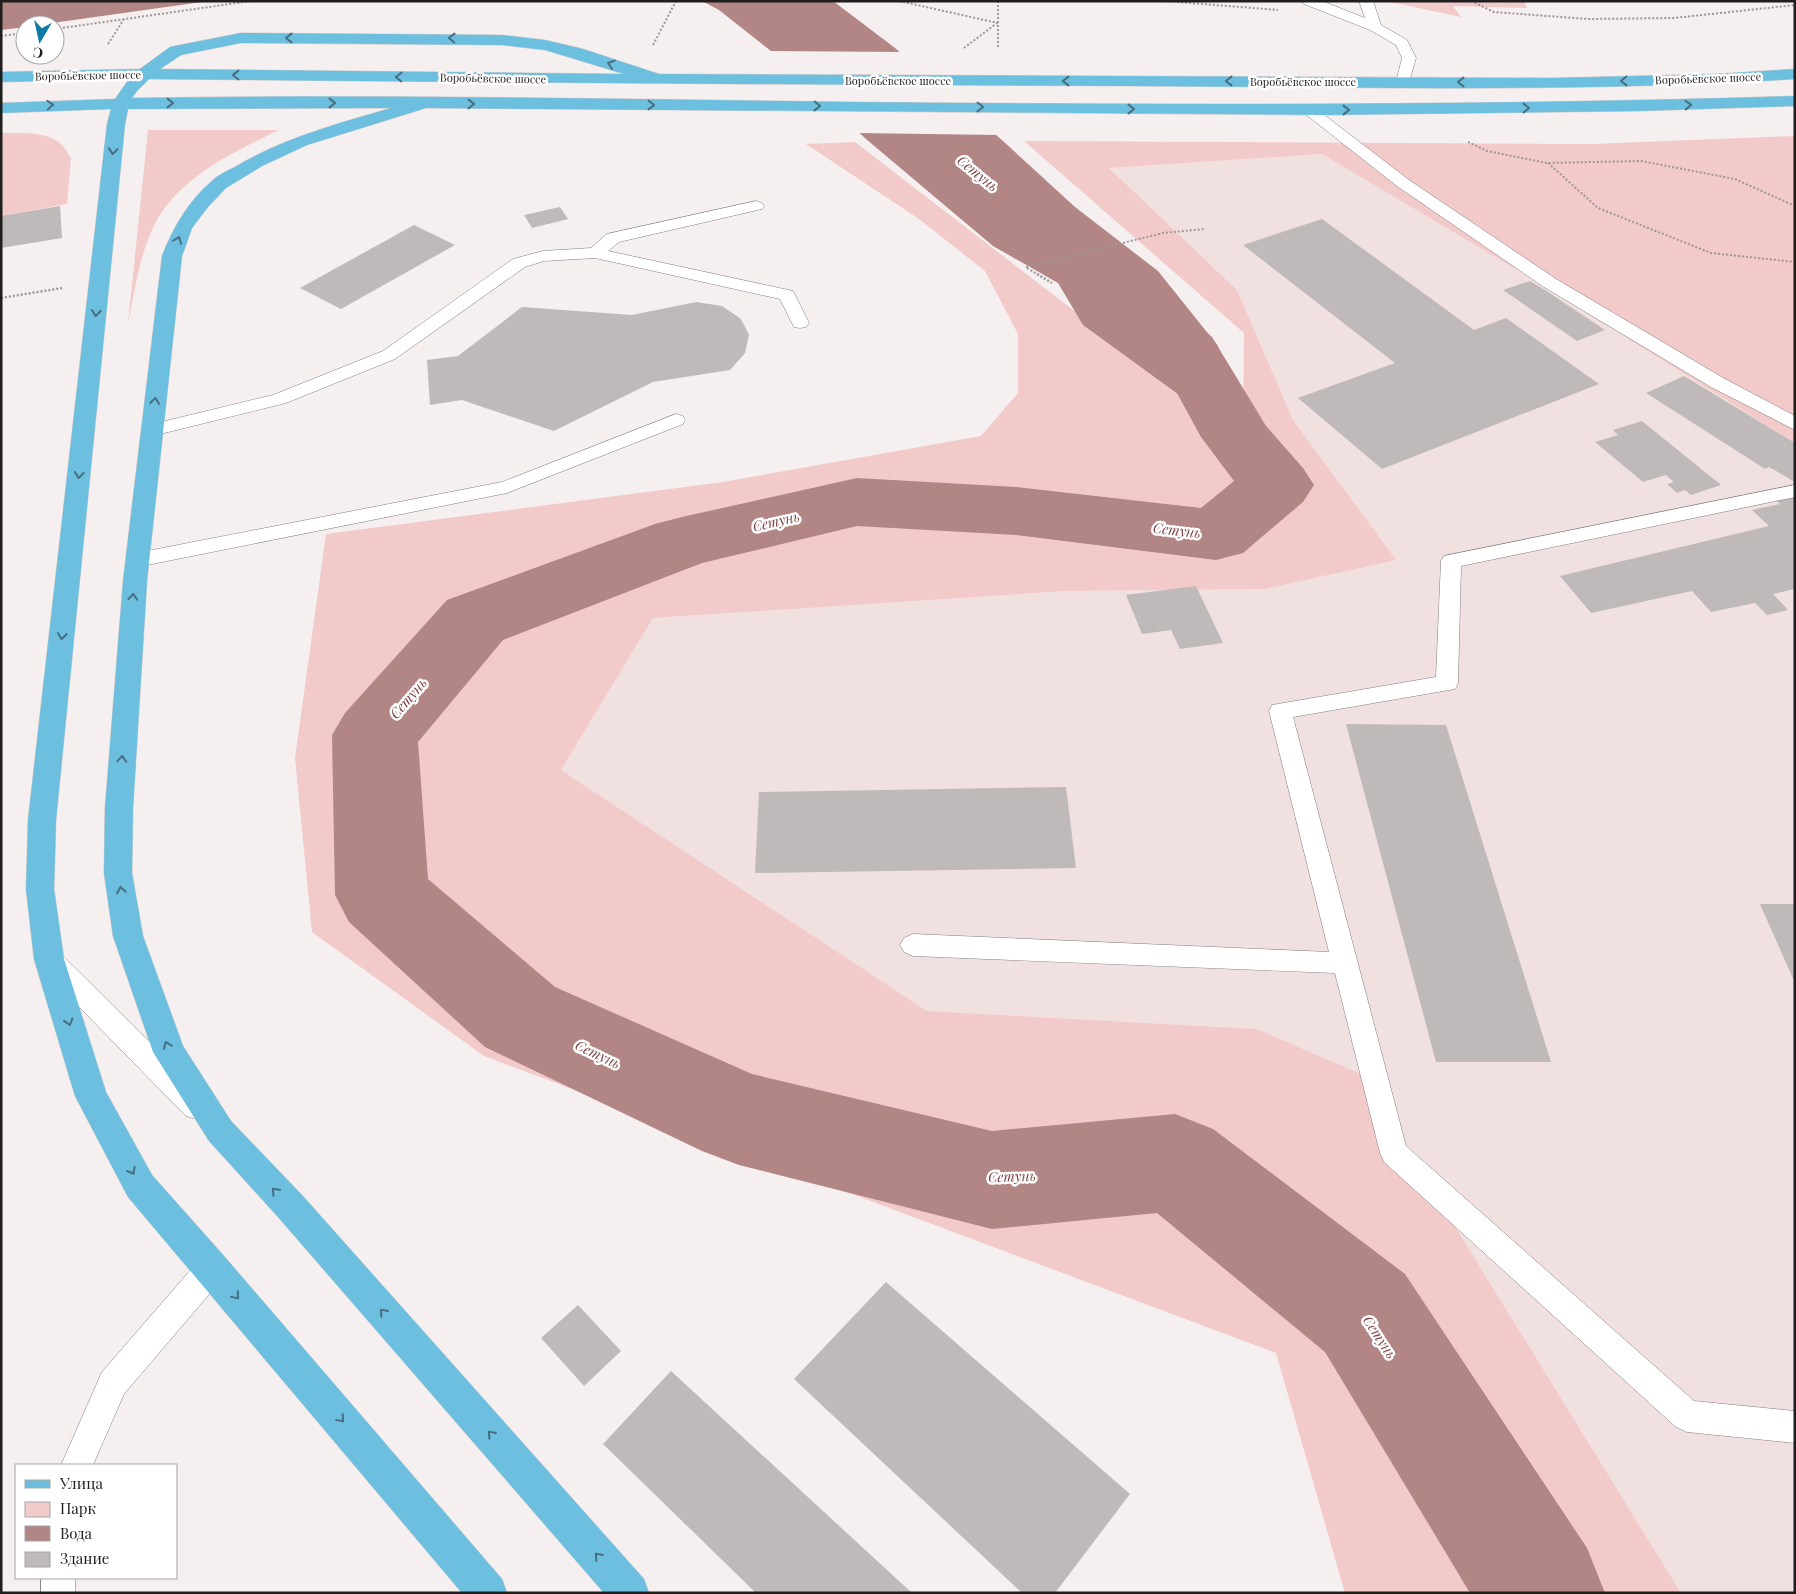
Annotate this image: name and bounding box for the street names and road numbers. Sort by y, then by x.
street label: Воробьёвское шоссе [35,67,142,83]
street label: Воробьёвское шоссе [1655,69,1762,87]
street label: Воробьёвское шоссе [440,70,547,86]
street label: Воробьёвское шоссе [845,73,952,88]
street label: Воробьёвское шоссе [1250,74,1357,89]

